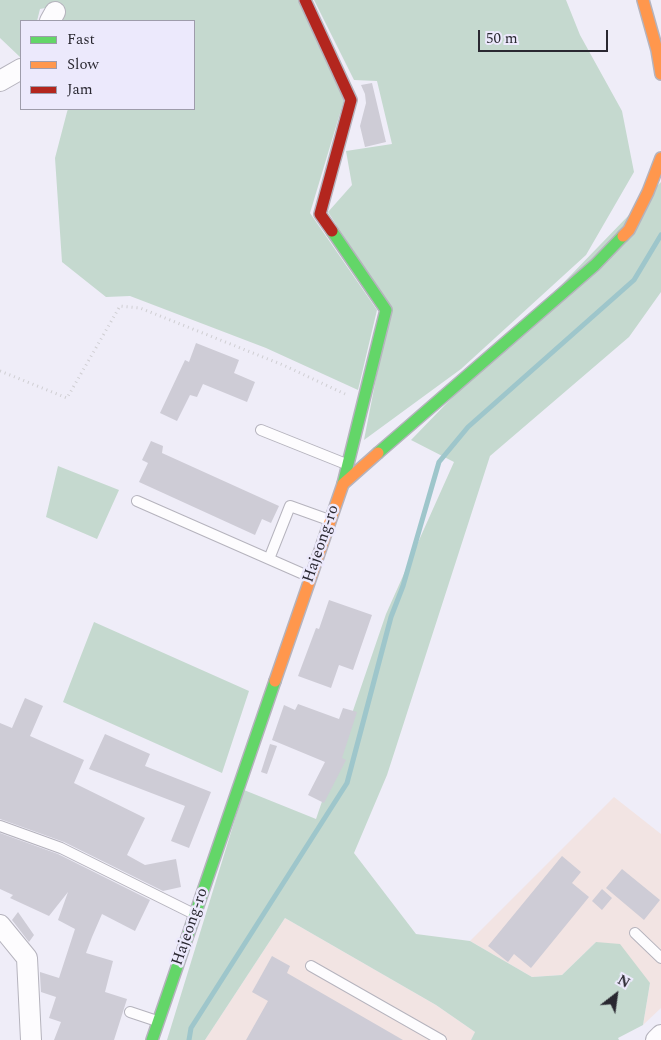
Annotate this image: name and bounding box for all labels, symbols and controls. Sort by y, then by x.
legend [20,20,195,110]
scale bar [481,20,611,52]
text: 50 m [486,27,518,50]
text: Fast [67,28,95,51]
text: Slow [67,53,99,76]
text: Jam [67,78,93,101]
street label: Hajeong-ro [300,503,344,585]
street label: Hajeong-ro [169,886,213,968]
north arrow [591,970,641,1020]
text: N [614,970,634,994]

